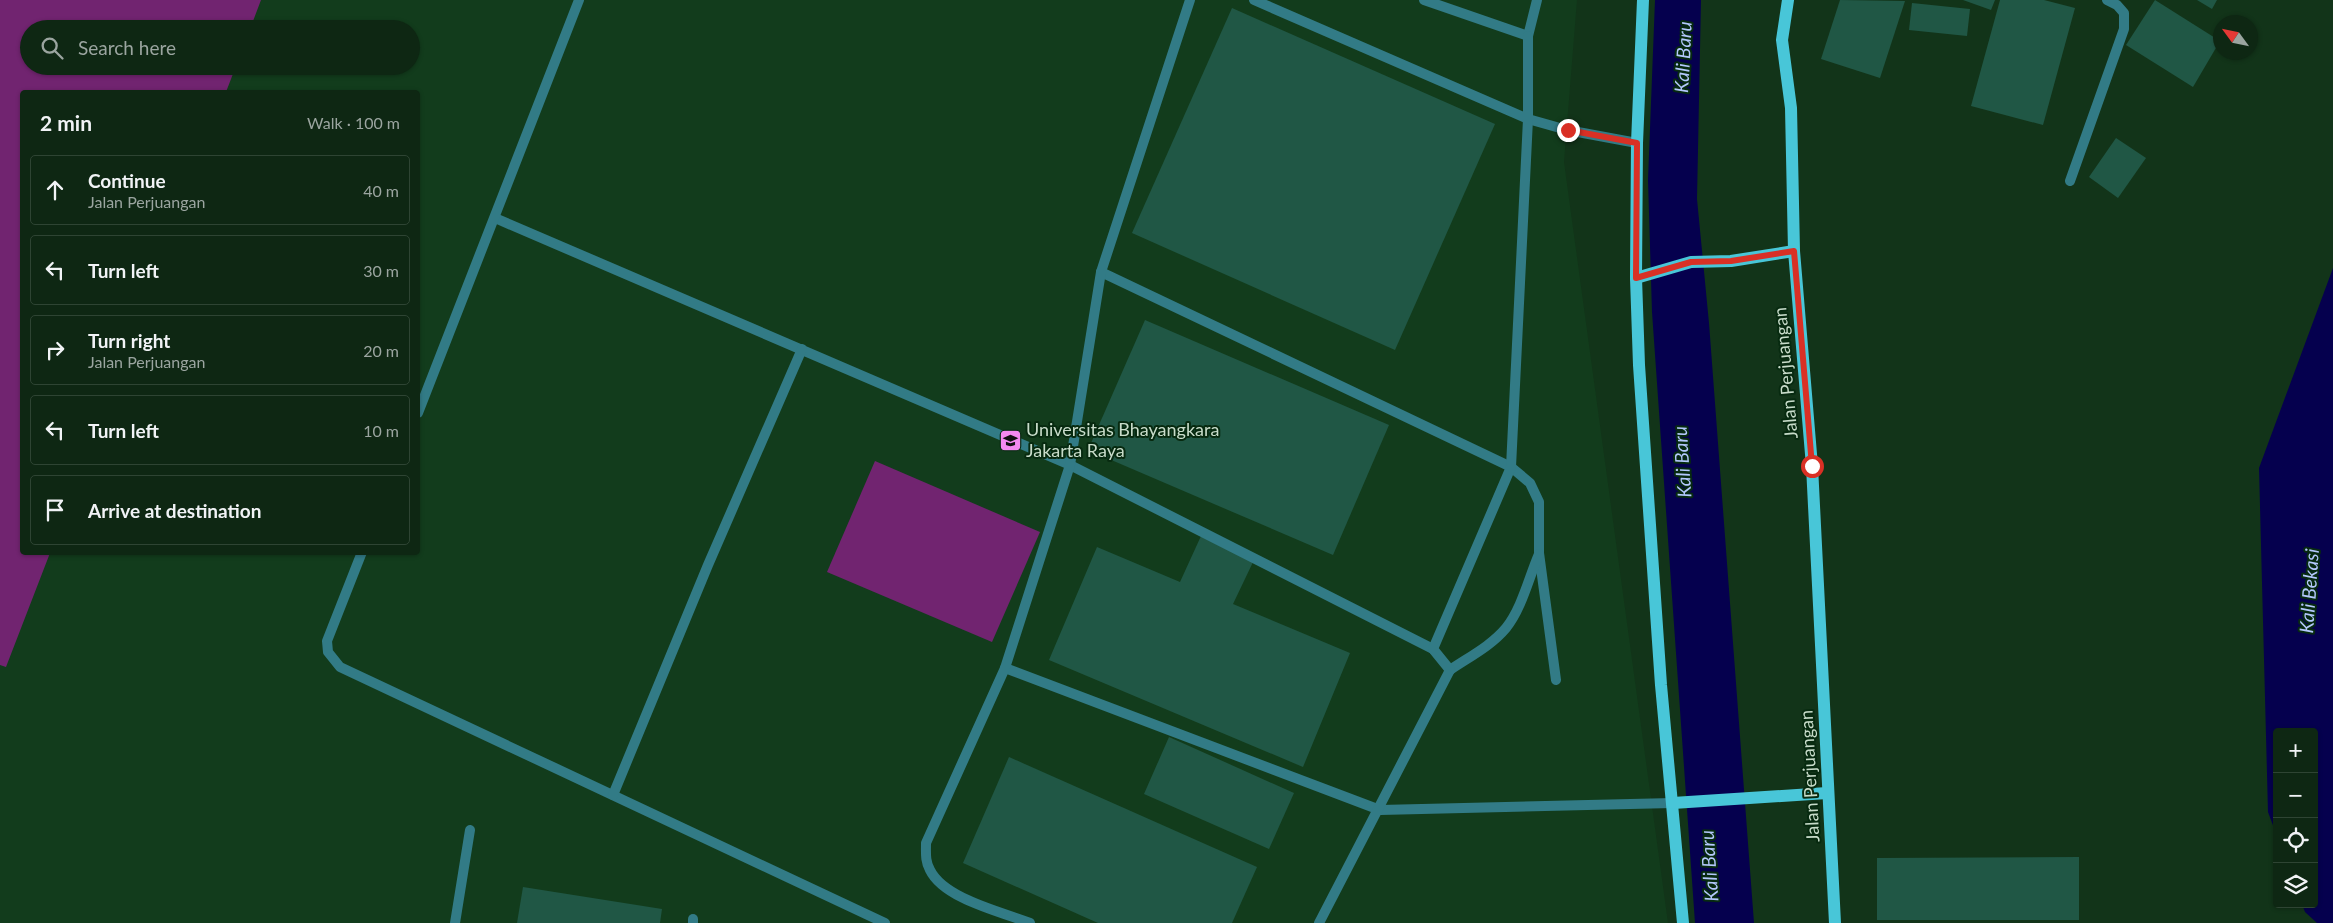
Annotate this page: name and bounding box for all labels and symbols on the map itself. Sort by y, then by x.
north arrow [2213,15,2258,60]
water label: Kali Baru [1669,21,1696,93]
route end [1557,119,1580,142]
street label: Jalan Perjuangan [1768,306,1802,440]
place label: Universitas Bhayangkara Jakarta Raya [1026,418,1219,461]
water label: Kali Baru [1668,425,1695,499]
school or university icon: Universitas Bhayangkara Jakarta Raya [998,428,1022,452]
route start [1801,455,1824,478]
water label: Kali Bekasi [2294,547,2323,634]
street label: Jalan Perjuangan [1795,710,1823,843]
water label: Kali Baru [1695,829,1722,903]

